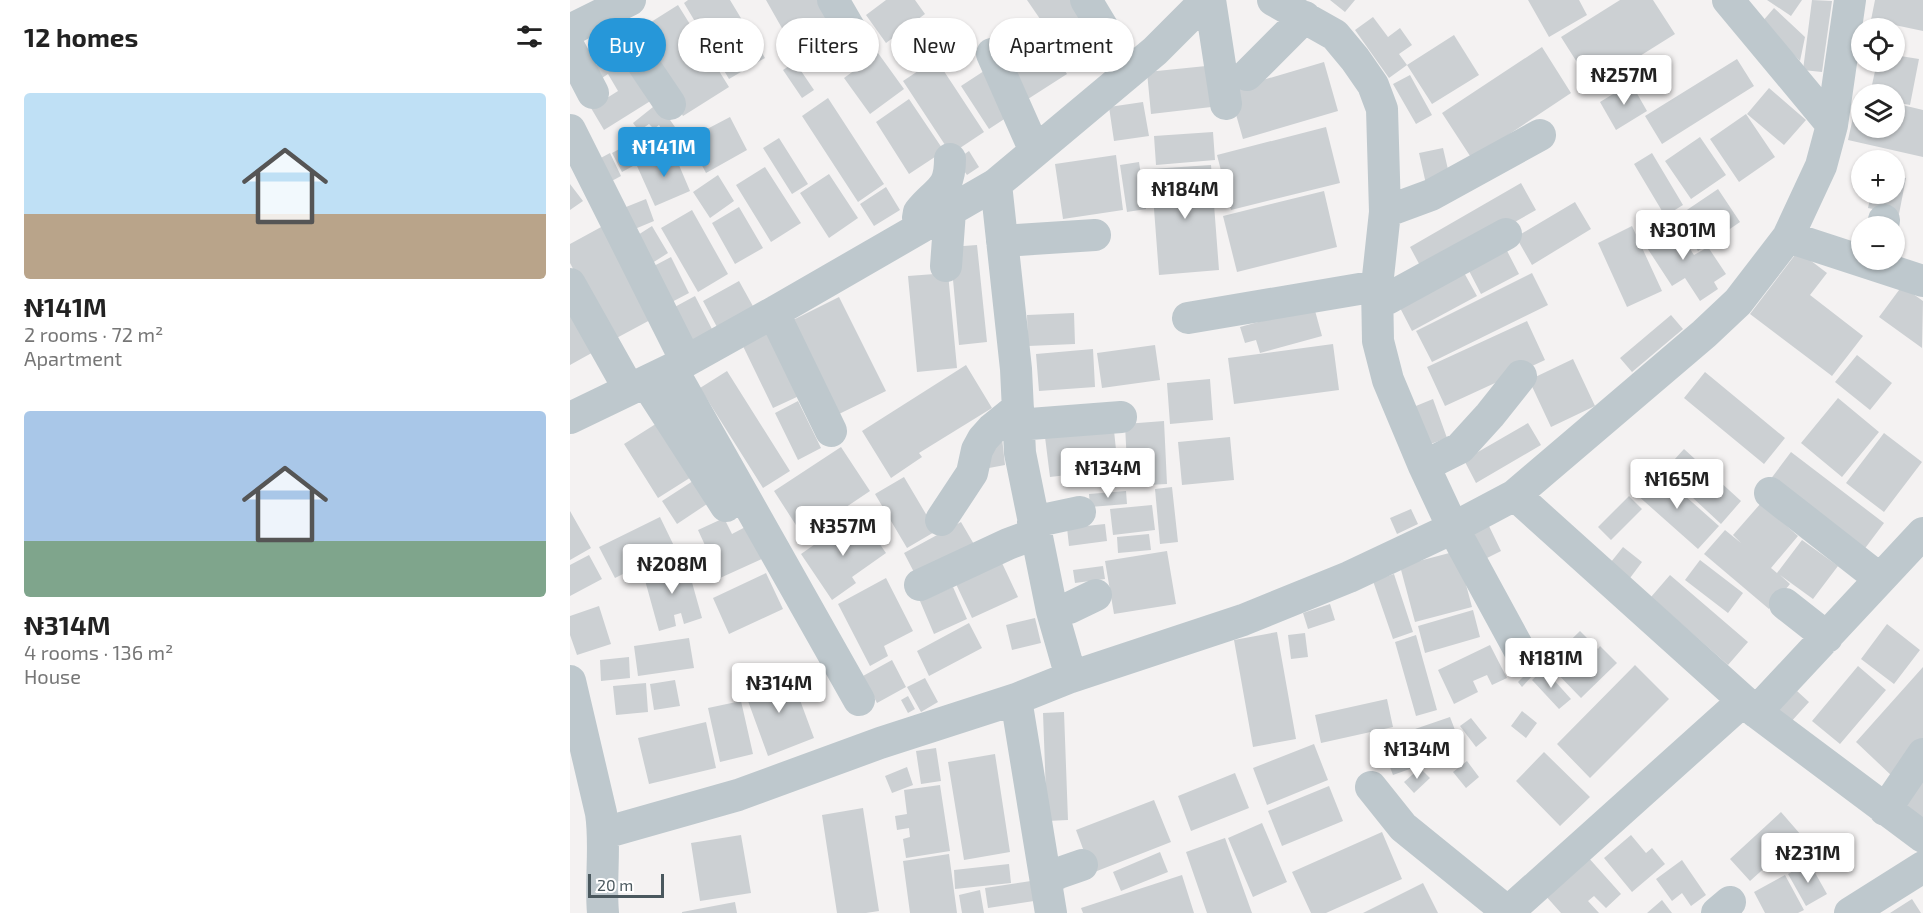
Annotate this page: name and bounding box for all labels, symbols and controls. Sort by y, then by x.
chip: Buy [588,18,666,72]
chip: Rent [678,18,764,72]
chip: Filters [776,18,879,72]
chip: New [891,18,977,72]
chip: Apartment [989,18,1134,72]
map controls [1851,18,1905,270]
button: locate [1851,18,1905,72]
icon: filters [513,20,546,53]
text: 12 homes [24,21,138,52]
pin: ₦257M [1582,55,1666,106]
text: ₦257M [1591,62,1657,86]
button: layers [1851,84,1905,138]
pin: ₦141M [622,127,706,178]
icon: home [231,132,339,240]
text: ₦141M [632,134,696,158]
button: + [1851,150,1905,204]
pin: ₦184M [1143,169,1227,220]
text: ₦184M [1151,176,1219,200]
pin: ₦301M [1641,210,1725,261]
button: − [1851,216,1905,270]
text: ₦301M [1650,217,1716,241]
text: ₦141M [24,291,107,322]
text: 2 rooms · 72 m² [24,322,163,346]
text: Apartment [24,346,122,370]
pin: ₦134M [1066,448,1150,499]
icon: home [231,450,339,558]
text: ₦134M [1075,455,1141,479]
pin: ₦165M [1635,459,1719,510]
text: ₦165M [1644,466,1710,490]
pin: ₦357M [801,506,885,557]
text: ₦357M [810,513,876,537]
pin: ₦208M [630,544,714,595]
text: ₦208M [637,551,707,575]
text: ₦314M [24,609,110,640]
pin: ₦181M [1509,638,1593,689]
text: 4 rooms · 136 m² [24,640,173,664]
text: ₦181M [1519,645,1583,669]
pin: ₦314M [737,663,821,714]
text: House [24,664,81,688]
text: ₦314M [746,670,812,694]
pin: ₦134M [1375,729,1459,780]
text: ₦134M [1384,736,1450,760]
pin: ₦231M [1766,833,1850,884]
text: ₦231M [1775,840,1841,864]
scale bar [588,871,664,898]
text: 20 m [597,875,633,894]

